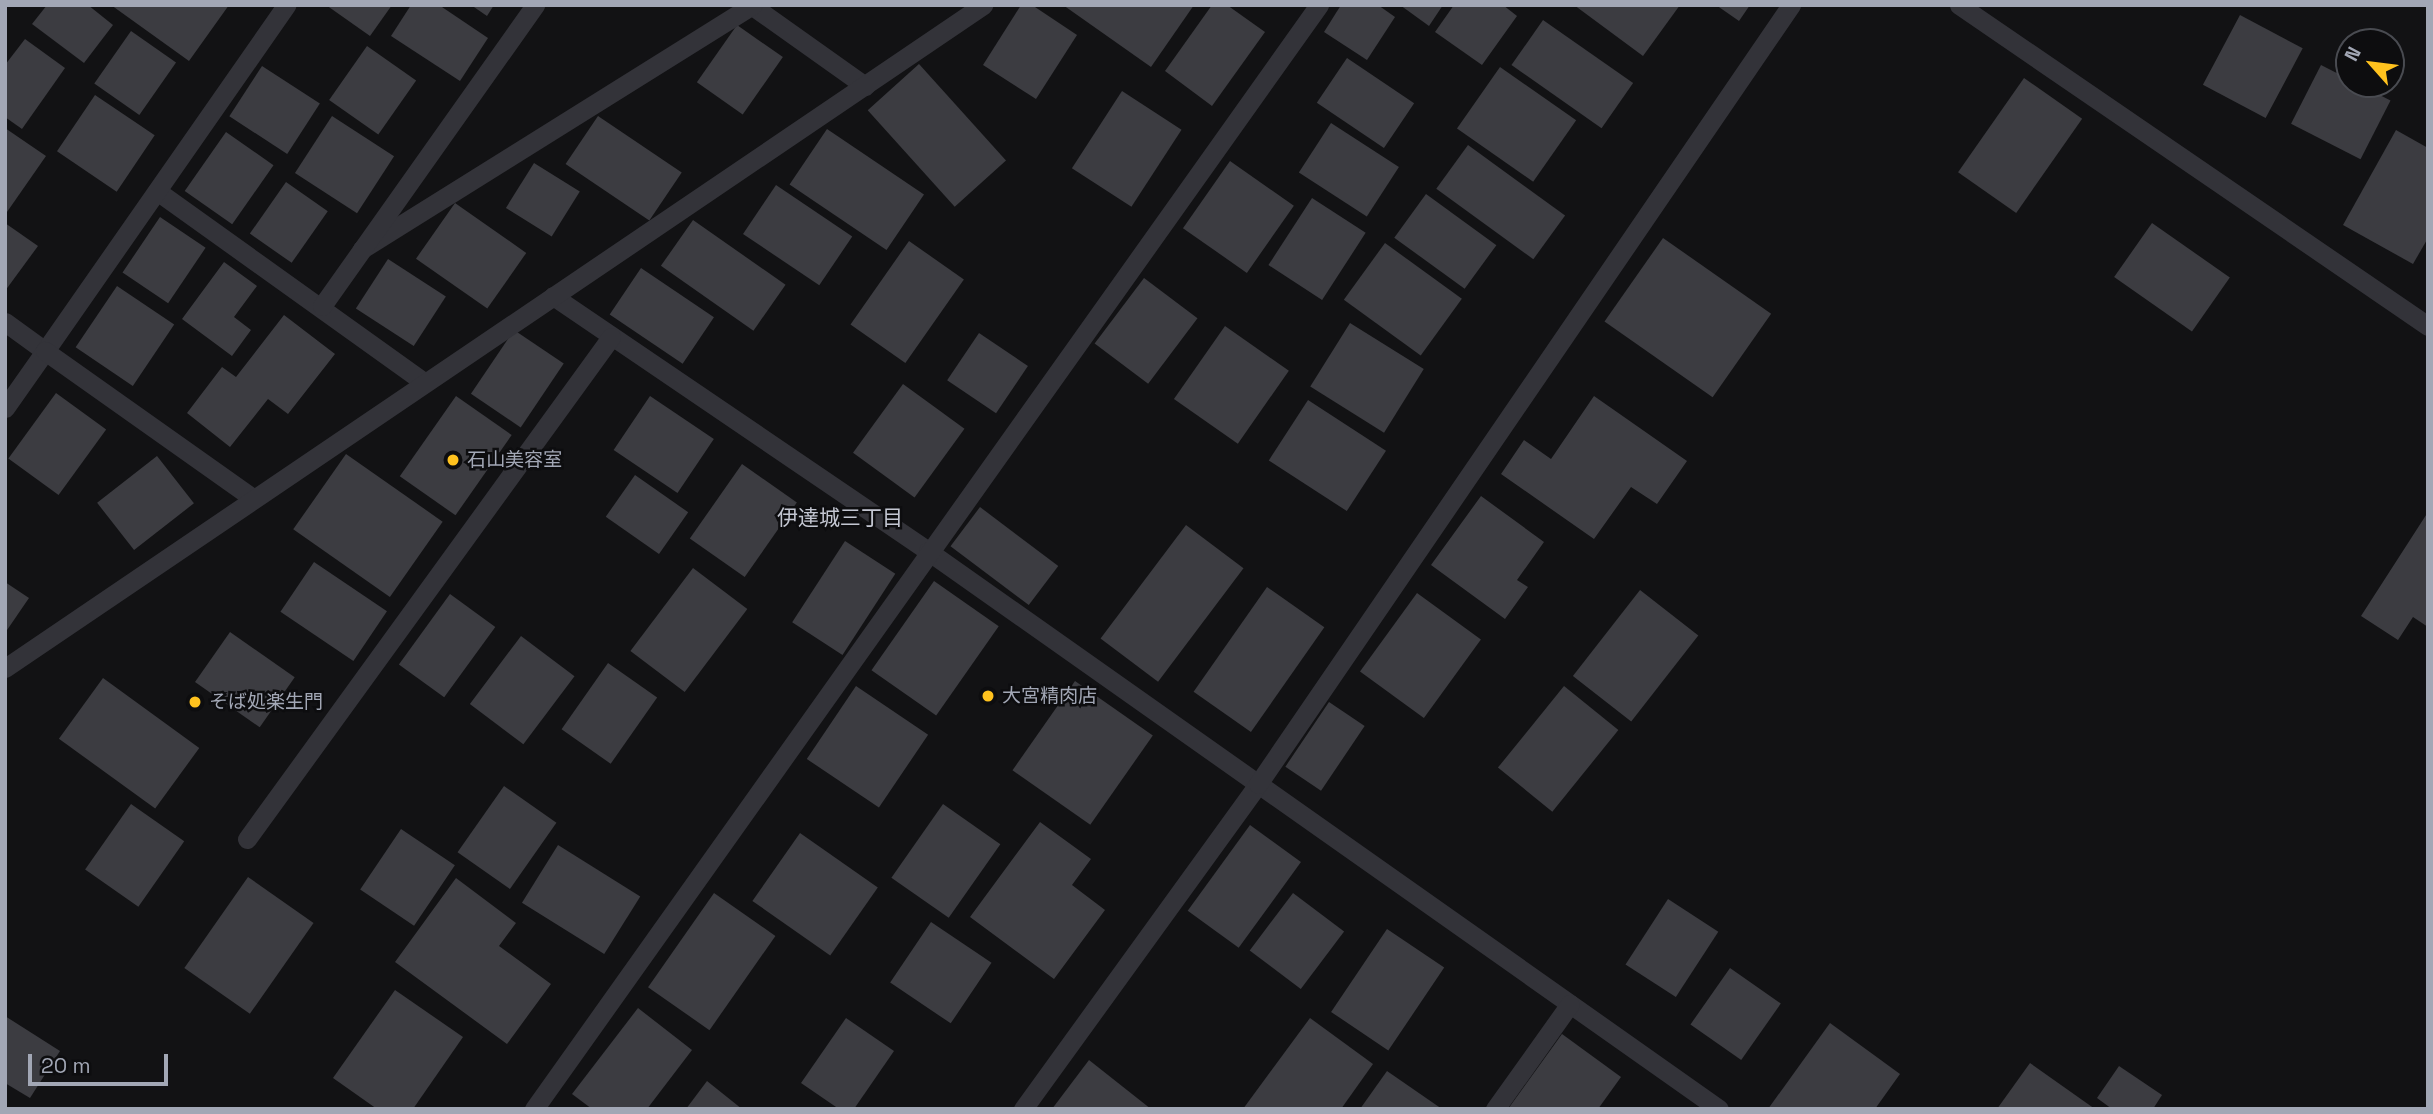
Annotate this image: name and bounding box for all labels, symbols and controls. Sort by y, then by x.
north arrow [2335,28,2405,98]
text: N [2339,42,2367,65]
place label: 石山美容室 [467,449,562,471]
marker: 石山美容室 [445,452,461,468]
district label: 伊達城三丁目 [777,505,903,531]
place label: 大宮精肉店 [1002,685,1097,707]
marker: 大宮精肉店 [980,688,996,704]
place label: そば処楽生門 [209,691,323,713]
marker: そば処楽生門 [187,694,203,710]
scale bar [32,1040,172,1084]
text: 20 m [41,1052,91,1079]

